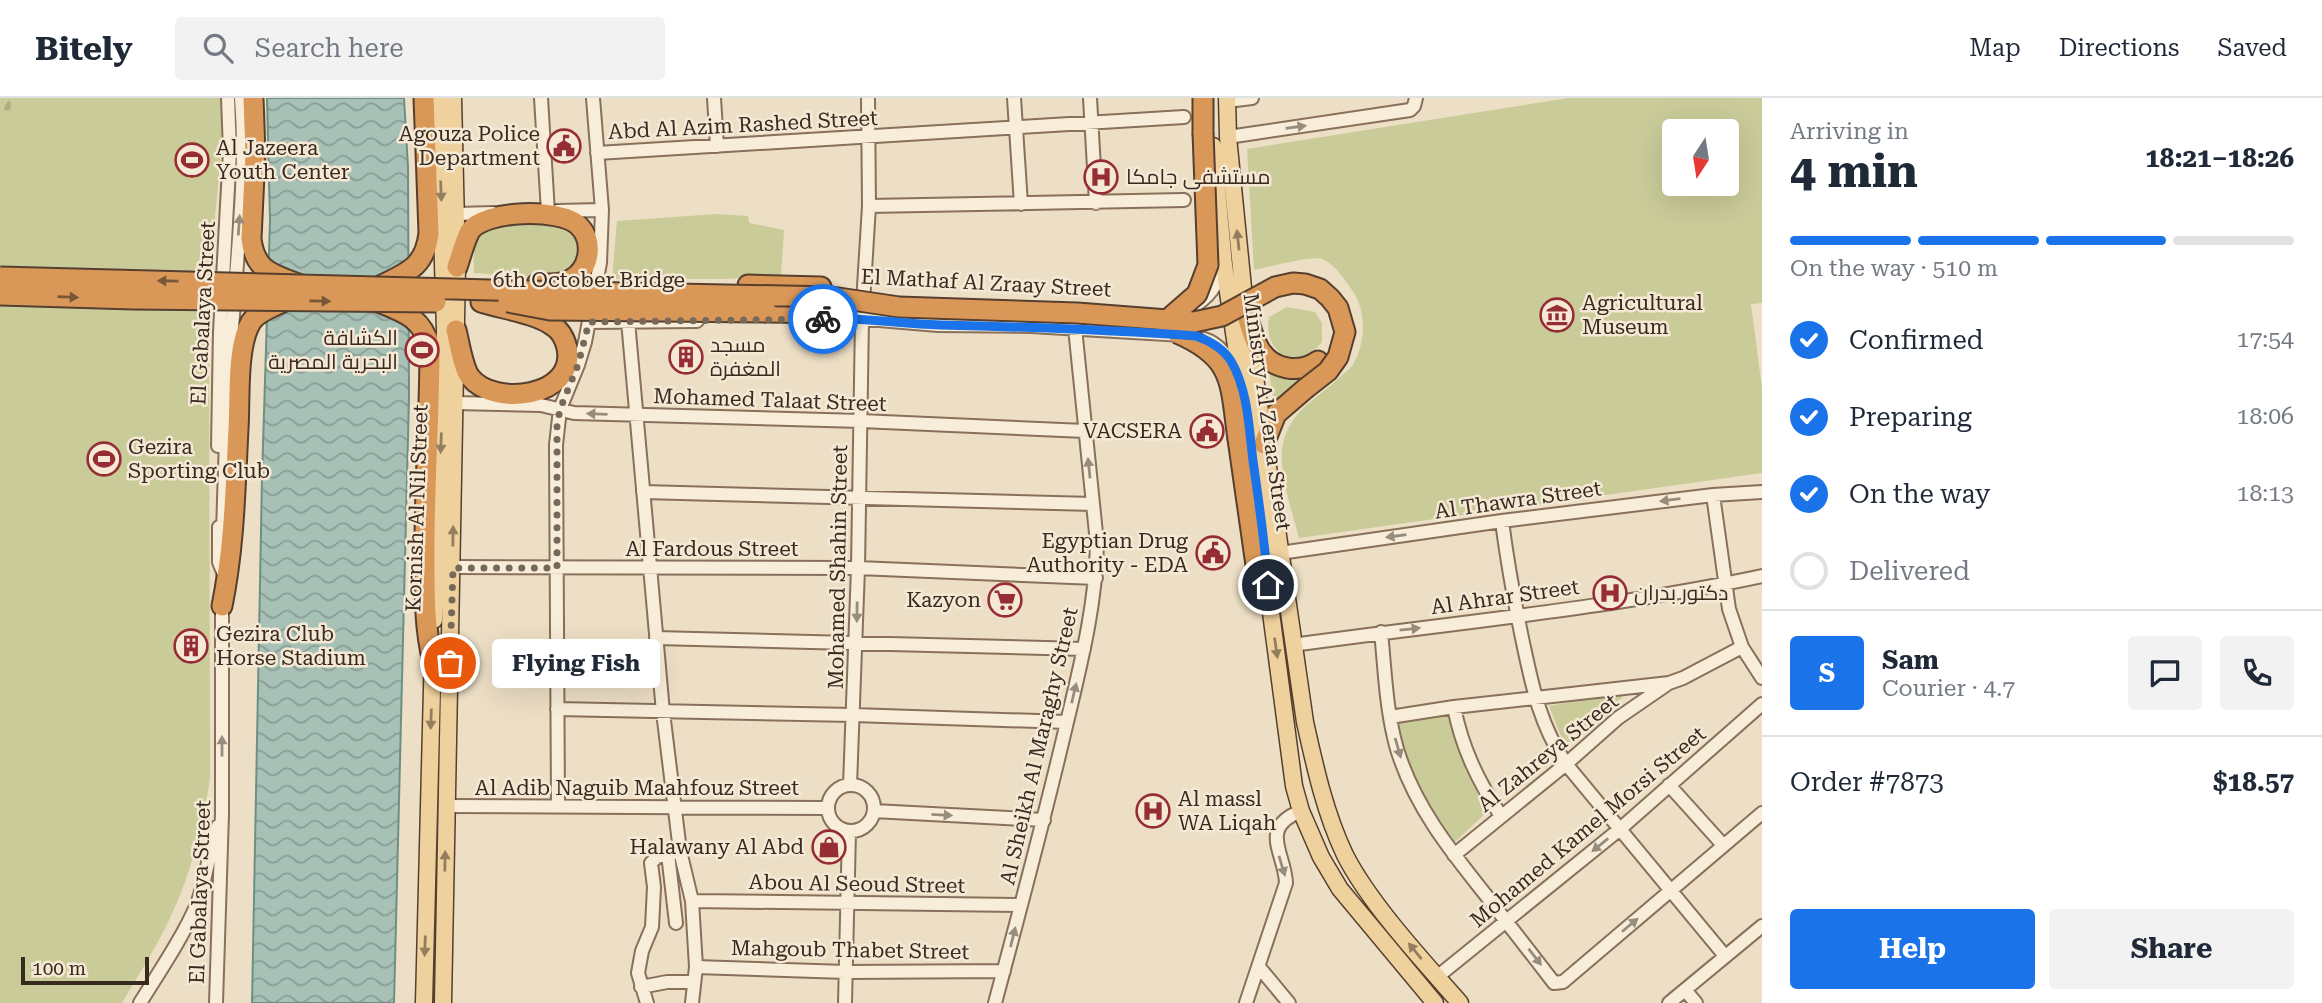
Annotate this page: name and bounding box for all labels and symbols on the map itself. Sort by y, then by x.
street label: Abd Al Azim Rashed Street [608,106,879,144]
north arrow [1662,119,1740,196]
one-way arrow [1285,121,1307,132]
place label: Agouza Police Department [399,122,540,170]
public building icon: Agouza Police Department [545,127,583,165]
place label: Al Jazeera Youth Center [216,136,350,184]
sports icon: Al Jazeera Youth Center [173,141,211,179]
hospital icon: مستشفى جامكا [1082,158,1120,196]
place label: مستشفى جامكا [1126,165,1270,190]
one-way arrow [435,180,447,202]
one-way arrow [234,214,245,236]
street label: El Gabalaya Street [186,220,220,406]
one-way arrow [1232,229,1243,251]
street label: El Mathaf Al Zraay Street [860,264,1112,302]
street label: 6th October Bridge [493,268,685,292]
one-way arrow [157,276,179,287]
courier [788,284,858,354]
one-way arrow [57,291,79,302]
place label: Agricultural Museum [1582,291,1703,339]
street label: Ministry Al Zeraa Street [1238,292,1296,533]
one-way arrow [309,295,331,306]
museum icon: Agricultural Museum [1538,296,1576,334]
place label: الكشافة البحرية المصرية [268,326,398,374]
sports icon: الكشافة البحرية المصرية [403,331,441,369]
place label: مسجد المغفرة [710,333,781,381]
building icon: مسجد المغفرة [667,338,705,376]
street label: Mohamed Talaat Street [653,384,887,416]
street label: Kornish Al Nil Street [401,404,433,612]
one-way arrow [585,408,607,419]
public building icon: VACSERA [1188,412,1226,450]
place label: VACSERA [1083,419,1182,443]
one-way arrow [435,432,446,454]
place label: Gezira Sporting Club [128,435,270,483]
sports icon: Gezira Sporting Club [85,440,123,478]
street label: Mohamed Shahin Street [824,444,852,689]
one-way arrow [1084,457,1095,479]
street label: Al Thawra Street [1433,476,1603,524]
one-way arrow [1659,495,1681,506]
one-way arrow [448,525,459,547]
place label: Egyptian Drug Authority - EDA [1027,529,1188,577]
one-way arrow [1384,531,1406,542]
public building icon: Egyptian Drug Authority - EDA [1194,534,1232,572]
street label: Al Fardous Street [625,537,799,561]
pin [1238,555,1298,615]
hospital icon: دكتور بدران [1591,574,1629,612]
street label: Al Ahrar Street [1429,575,1581,619]
supermarket icon: Kazyon [986,581,1024,619]
place label: دكتور بدران [1634,581,1728,606]
place label: Kazyon [906,588,981,612]
one-way arrow [851,601,863,623]
street label: Al Sheikh Al Maraghy Street [995,605,1083,887]
place label: Gezira Club Horse Stadium [216,622,366,670]
one-way arrow [1399,623,1421,634]
building icon: Gezira Club Horse Stadium [172,627,210,665]
pin [420,633,480,693]
one-way arrow [1270,637,1281,659]
callout: Flying Fish [492,638,660,688]
one-way arrow [1069,682,1080,704]
street label: Al Zahreya Street [1473,689,1623,817]
one-way arrow [425,708,437,730]
street label: Mohamed Kamel Morsi Street [1466,721,1711,932]
one-way arrow [216,735,228,757]
one-way arrow [1393,738,1403,759]
street label: Al Adib Naguib Maahfouz Street [475,776,799,800]
place label: Al massl WA Liqah [1178,787,1277,835]
hospital icon: Al massl WA Liqah [1134,792,1172,830]
street label: El Gabalaya Street [185,799,215,985]
one-way arrow [931,809,953,820]
shop icon: Halawany Al Abd [810,828,848,866]
place label: Halawany Al Abd [630,835,805,859]
one-way arrow [1591,837,1608,852]
one-way arrow [439,850,451,872]
one-way arrow [1277,856,1287,877]
street label: Abou Al Seoud Street [748,870,966,898]
one-way arrow [1621,918,1638,933]
one-way arrow [1008,926,1019,948]
one-way arrow [420,936,431,958]
street label: Mahgoub Thabet Street [731,936,970,964]
one-way arrow [1408,943,1423,961]
one-way arrow [1527,948,1542,966]
scale bar [21,954,149,986]

